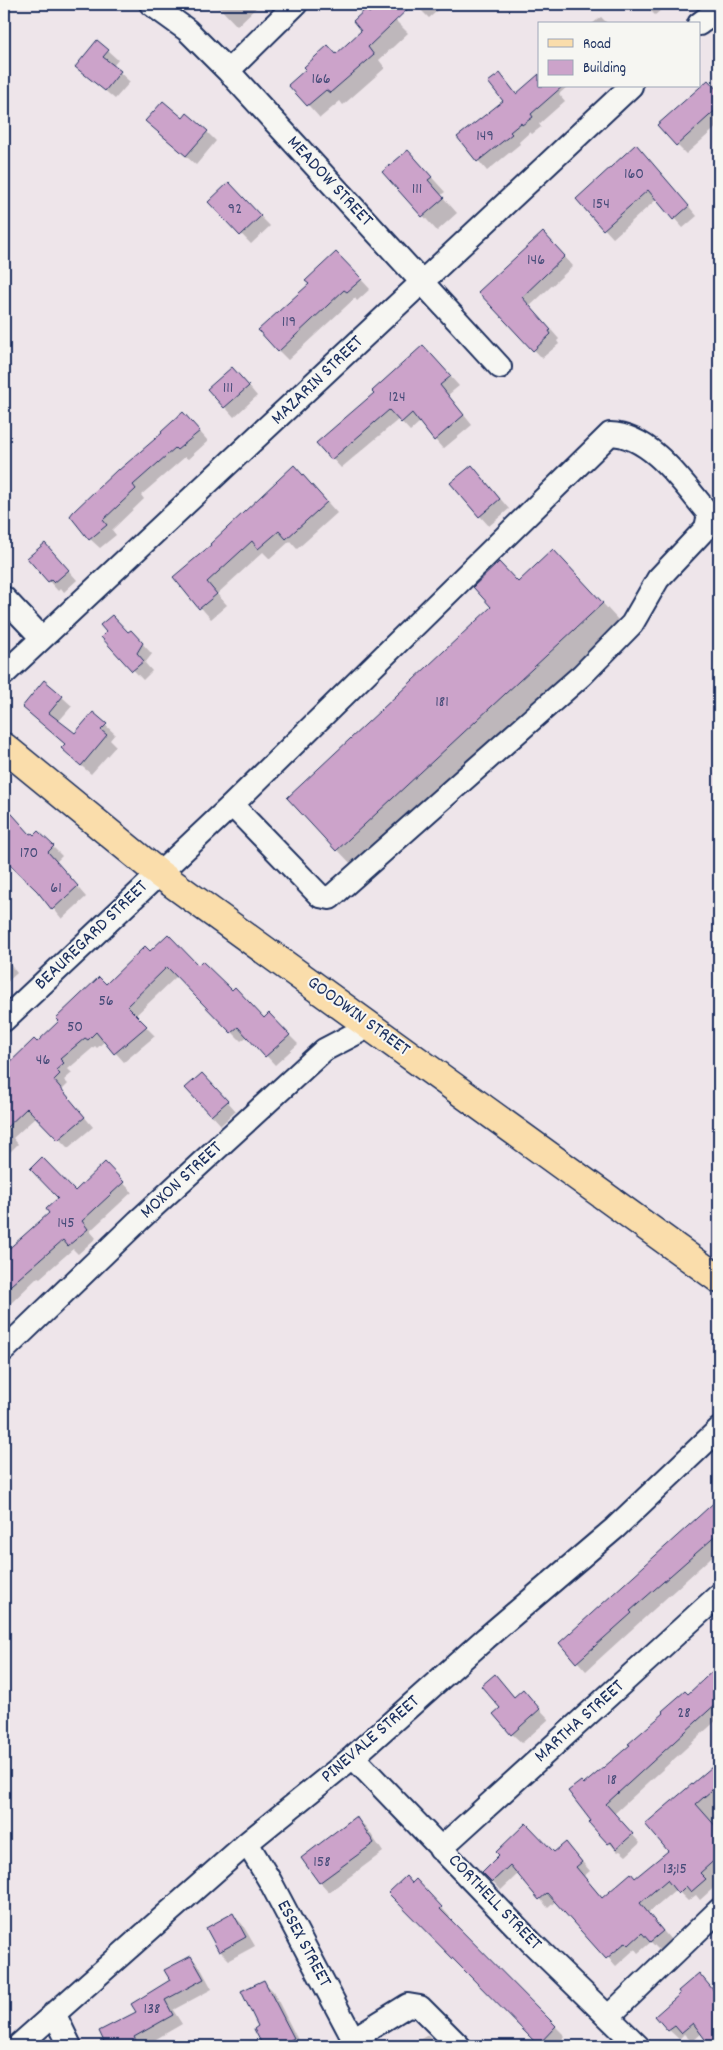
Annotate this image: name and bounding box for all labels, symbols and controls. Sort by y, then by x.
legend [538,22,700,88]
text: Road [583,34,611,56]
text: Building [583,58,626,80]
house number: 166 [311,68,331,91]
house number: 149 [476,125,494,148]
street label: MEADOW STREET [280,130,379,234]
house number: 160 [624,163,644,186]
house number: 111 [412,178,422,201]
house number: 154 [592,193,610,216]
house number: 92 [228,198,242,221]
house number: 146 [527,249,545,272]
house number: 119 [282,311,296,334]
street label: MAZARIN STREET [266,330,371,432]
house number: 111 [223,377,233,400]
house number: 124 [388,386,406,409]
house number: 181 [435,691,449,714]
house number: 170 [20,842,38,865]
street label: BEAUREGARD STREET [29,874,155,997]
house number: 61 [50,877,62,900]
street label: GOODWIN STREET [301,970,416,1064]
house number: 56 [98,990,114,1013]
house number: 50 [67,1016,83,1039]
house number: 46 [36,1049,50,1072]
street label: MOXON STREET [135,1136,229,1226]
house number: 145 [57,1212,75,1235]
street label: MARTHA STREET [529,1674,631,1770]
street label: PINEVALE STREET [316,1689,427,1790]
house number: 28 [677,1702,691,1725]
house number: 18 [607,1769,617,1792]
street label: CORTHELL STREET [441,1848,548,1958]
house number: 158 [313,1851,331,1874]
house number: 13;15 [663,1858,687,1881]
street label: ESSEX STREET [269,1896,337,1993]
house number: 138 [143,1998,161,2021]

